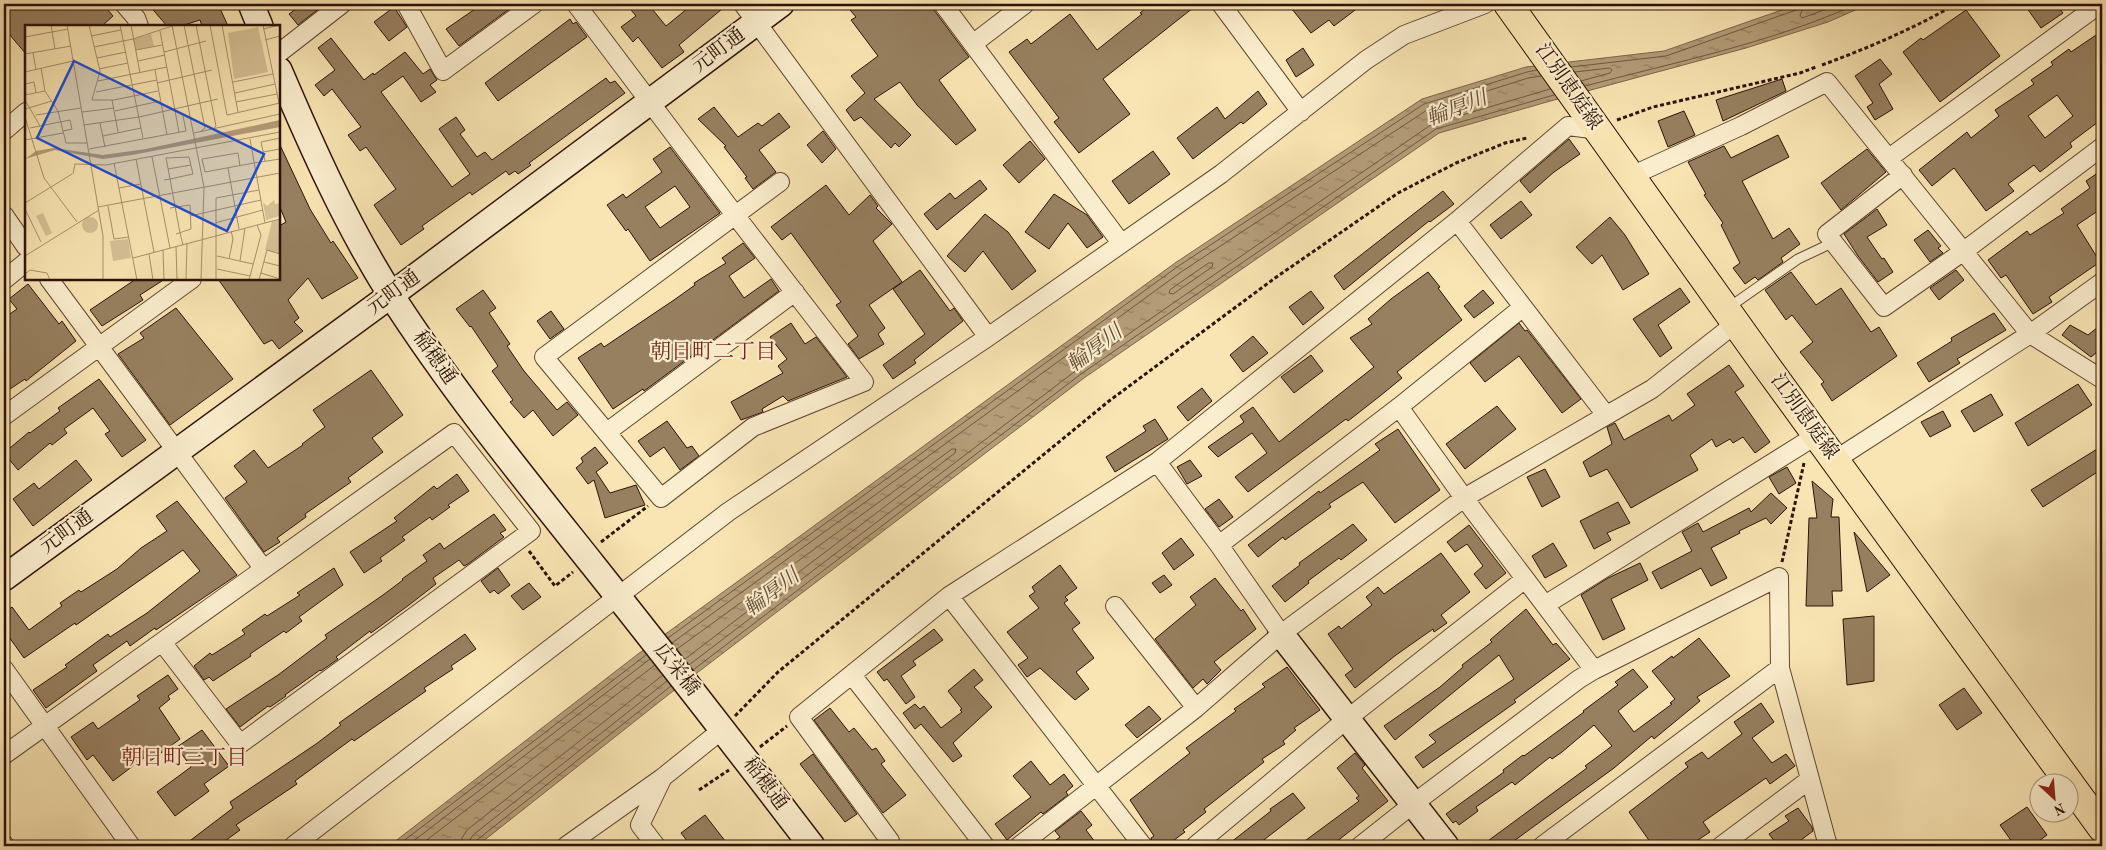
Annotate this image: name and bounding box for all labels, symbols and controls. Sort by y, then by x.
street label: 元町通 [688,23,749,77]
inset map [25,25,280,280]
street label: 江別恵庭線 [1531,39,1607,134]
water label: 輪厚川 [1423,85,1492,130]
street label: 元町通 [363,266,424,319]
water label: 輪厚川 [1062,319,1128,376]
street label: 稲穂通 [409,327,461,388]
district label: 朝日町二丁目 [650,340,776,363]
street label: 江別恵庭線 [1767,369,1843,463]
street label: 元町通 [36,505,97,558]
water label: 輪厚川 [739,563,805,620]
street label: 広栄橋 [650,639,704,700]
district label: 朝日町三丁目 [121,746,247,769]
street label: 稲穂通 [739,753,793,814]
north arrow [2028,772,2078,822]
text: N [2051,800,2067,818]

